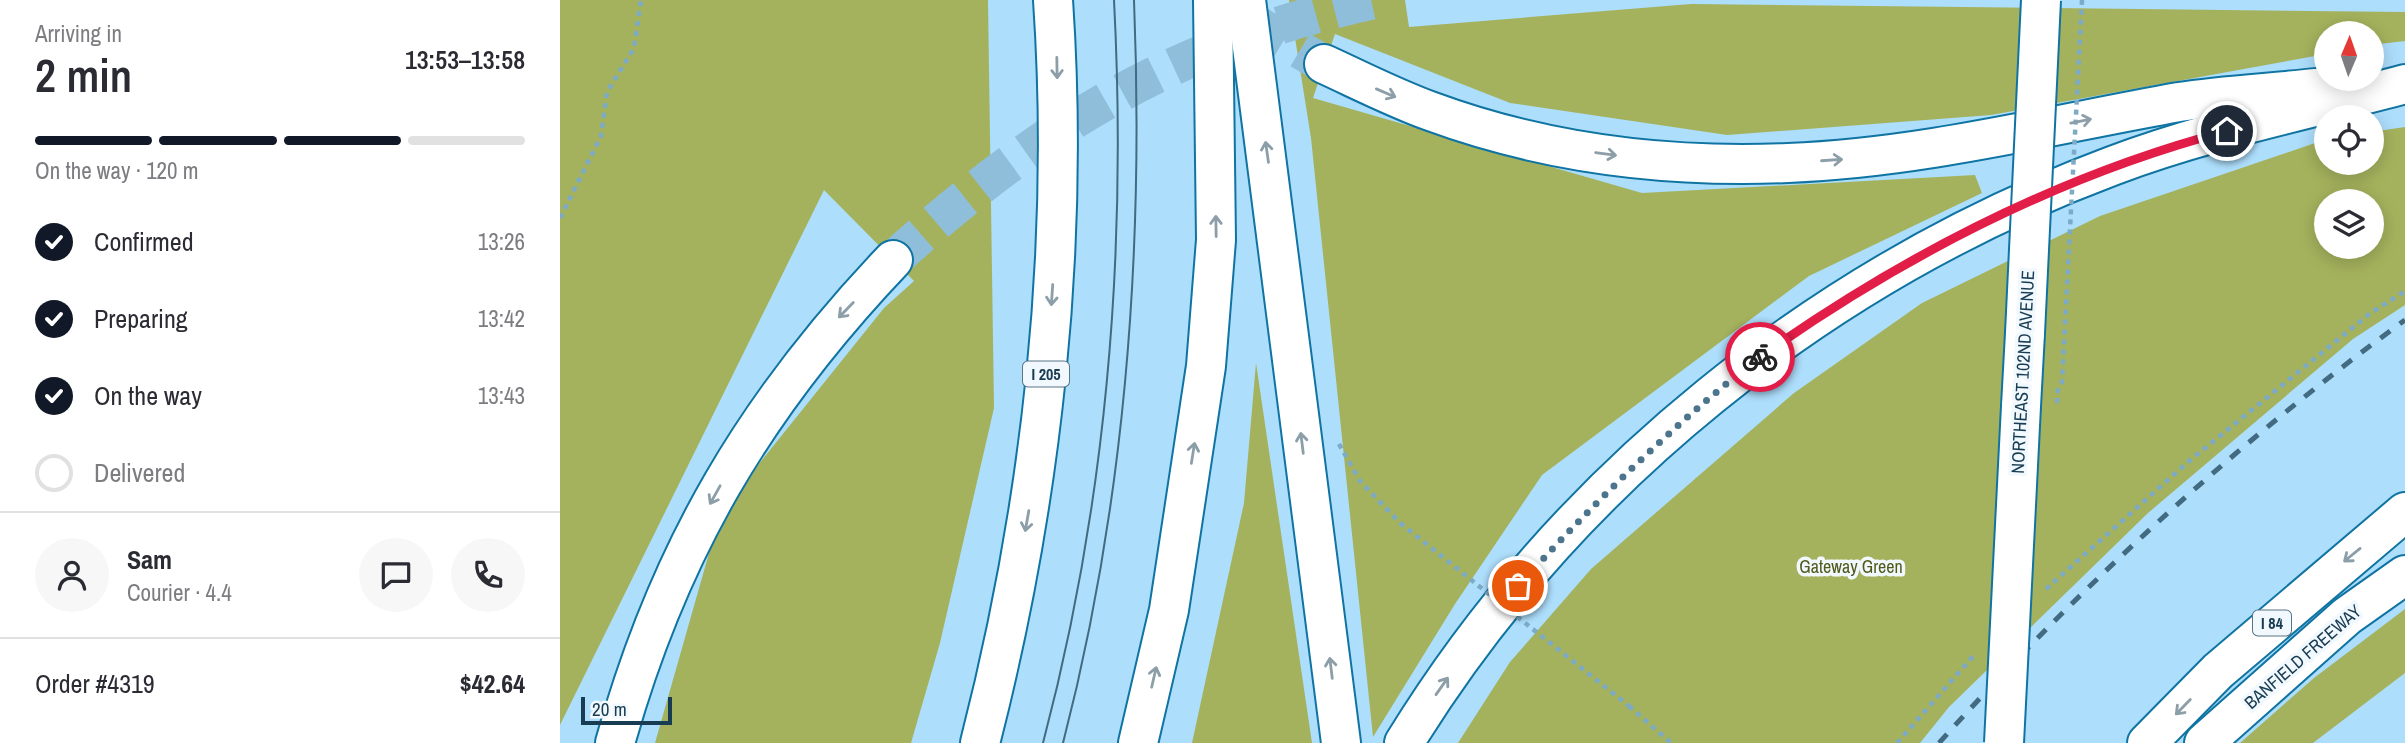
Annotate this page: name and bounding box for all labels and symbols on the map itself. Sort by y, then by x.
north arrow [2314,21,2384,91]
one-way arrow [1050,56,1064,79]
one-way arrow [1375,87,1396,100]
pin [2197,101,2257,161]
one-way arrow [2069,114,2092,127]
one-way arrow [1261,141,1274,164]
one-way arrow [1594,148,1616,161]
one-way arrow [1821,153,1843,166]
one-way arrow [1209,215,1223,238]
street label: NORTHEAST 102ND AVENUE [2005,270,2040,474]
one-way arrow [1045,284,1058,307]
one-way arrow [838,301,855,318]
courier [1725,322,1795,392]
road number: I 205 [1023,362,1069,386]
one-way arrow [1296,432,1309,454]
one-way arrow [1187,442,1200,464]
one-way arrow [708,484,722,504]
one-way arrow [1020,509,1033,532]
one-way arrow [2343,547,2361,562]
park label: Gateway Green [1799,554,1903,579]
pin [1488,556,1548,616]
street label: BANFIELD FREEWAY [2239,599,2367,714]
road number: I 84 [2253,610,2291,636]
one-way arrow [1324,657,1337,680]
one-way arrow [1148,666,1161,688]
one-way arrow [1434,677,1449,696]
scale bar [581,694,672,726]
one-way arrow [2174,698,2191,715]

